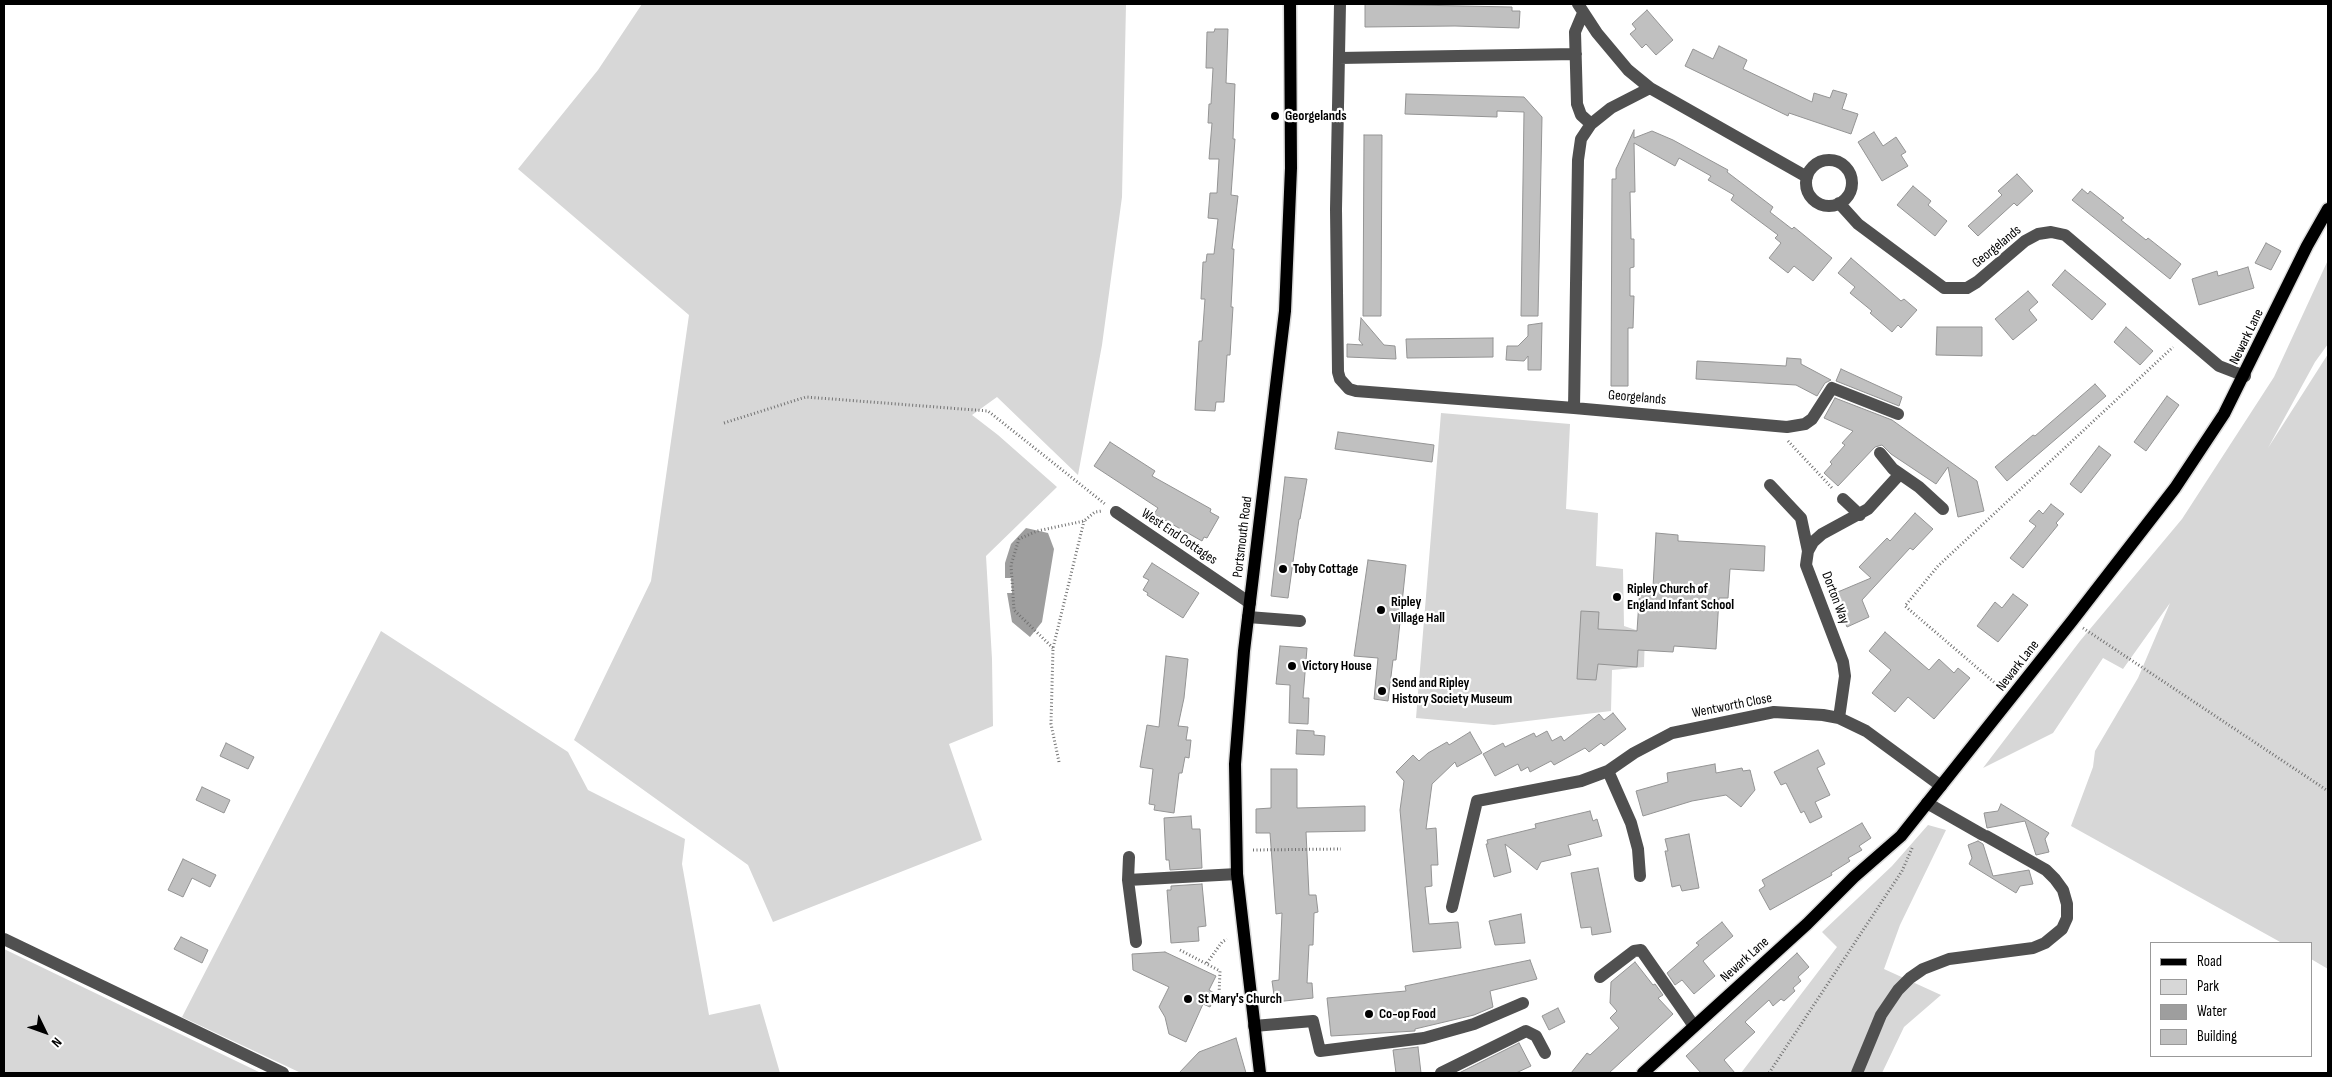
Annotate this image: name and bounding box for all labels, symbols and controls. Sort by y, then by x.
place label: Georgelands [1285,108,1347,124]
marker: Georgelands [1269,110,1281,122]
street label: Georgelands [1969,222,2025,272]
street label: Newark Lane [2226,307,2268,367]
street label: Georgelands [1607,387,1667,409]
street label: Portsmouth Road [1230,495,1256,579]
street label: West End Cottages [1138,505,1220,569]
place label: Toby Cottage [1293,561,1358,577]
marker: Toby Cottage [1277,563,1289,575]
street label: Dorton Way [1817,570,1853,626]
place label: Ripley Church of England Infant School [1627,581,1734,614]
marker: Ripley Church of England Infant School [1611,591,1623,603]
place label: Ripley Village Hall [1391,594,1445,626]
marker: Ripley Village Hall [1375,604,1387,616]
street label: Newark Lane [1993,637,2043,695]
place label: Victory House [1302,658,1372,674]
marker: Victory House [1286,660,1298,672]
place label: Send and Ripley History Society Museum [1392,675,1512,708]
marker: Send and Ripley History Society Museum [1376,685,1388,697]
street label: Wentworth Close [1691,690,1773,722]
street label: Newark Lane [1717,934,1773,986]
legend [2150,942,2312,1057]
text: Road [2197,952,2222,971]
text: Park [2197,977,2219,996]
place label: St Mary's Church [1198,991,1282,1007]
marker: St Mary's Church [1182,993,1194,1005]
text: Water [2197,1002,2227,1021]
place label: Co-op Food [1379,1006,1436,1022]
north arrow [20,1007,70,1057]
marker: Co-op Food [1363,1008,1375,1020]
text: Building [2197,1027,2237,1046]
text: N [48,1034,65,1051]

